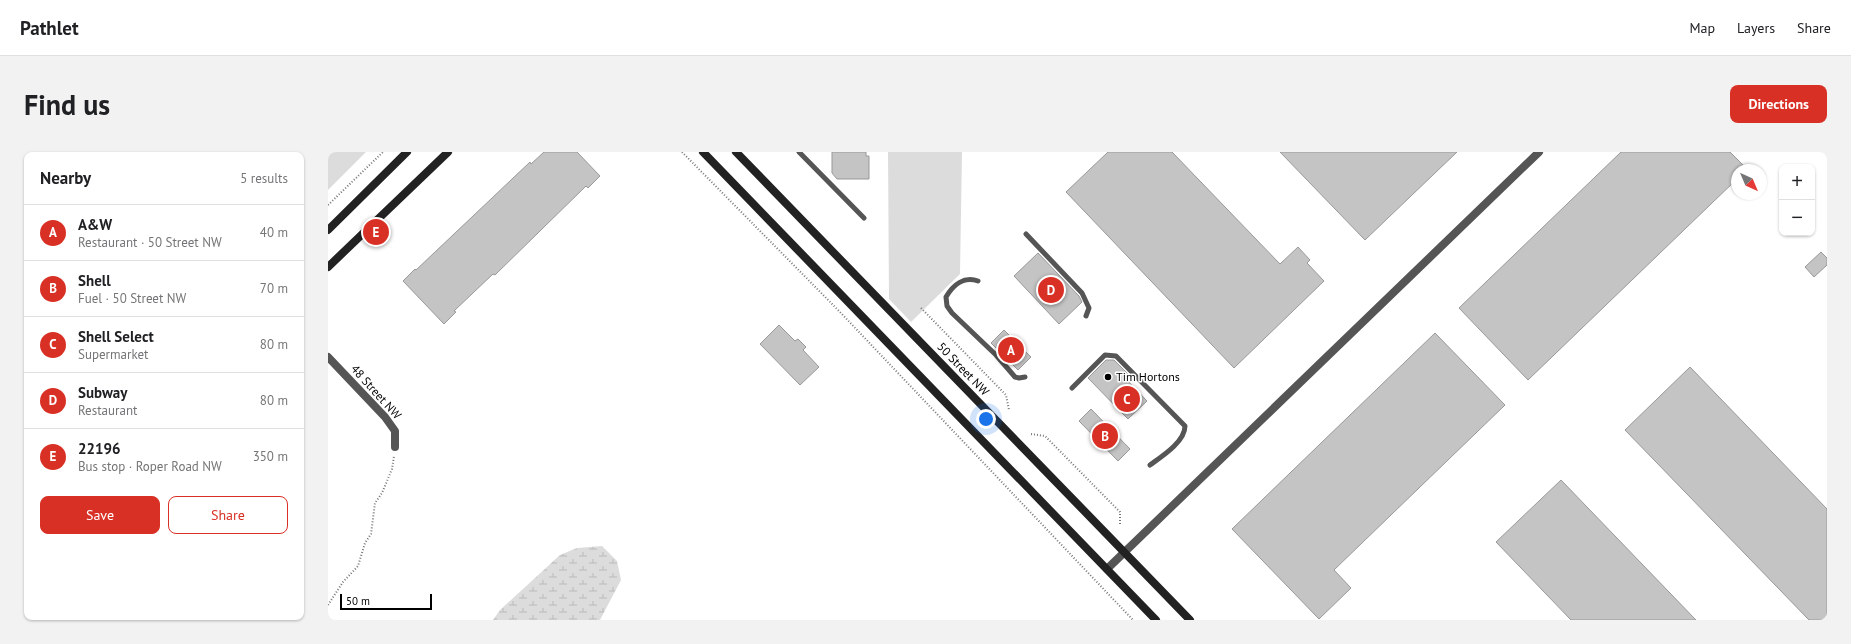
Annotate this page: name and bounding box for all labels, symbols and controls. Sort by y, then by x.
text: Pathlet [20,16,79,40]
text: Map [1689,19,1715,37]
text: Layers [1737,19,1775,37]
text: Share [1797,19,1831,37]
button: Directions [1730,85,1827,123]
text: Find us [24,86,110,123]
north arrow [1731,164,1767,200]
map controls [1779,164,1815,236]
button: + [1779,164,1815,200]
text: Nearby [40,167,91,189]
text: 5 results [240,170,288,187]
button: − [1779,200,1815,236]
text: A&W [78,215,112,234]
pin: E [363,217,389,247]
text: A [49,224,57,241]
text: 40 m [260,224,288,241]
text: Restaurant · 50 Street NW [78,234,222,251]
text: Shell [78,271,111,290]
pin: D [1038,275,1064,305]
text: B [49,280,57,297]
text: 70 m [260,280,288,297]
text: Fuel · 50 Street NW [78,290,186,307]
text: Shell Select [78,327,154,346]
pin: A [998,335,1024,365]
text: C [49,336,57,353]
text: 80 m [260,336,288,353]
street label: 50 Street NW [934,339,992,398]
text: Supermarket [78,346,148,363]
street label: 48 Street NW [348,361,405,422]
place label: Tim Hortons [1116,369,1180,384]
marker: Tim Hortons [1103,372,1113,382]
text: Subway [78,383,127,402]
pin: C [1114,384,1140,414]
text: D [49,392,57,409]
text: 80 m [260,392,288,409]
text: Restaurant [78,402,137,419]
your location [976,409,996,429]
pin: B [1092,421,1118,451]
text: 22196 [78,439,121,458]
text: E [50,448,56,465]
text: 350 m [253,448,288,465]
text: Bus stop · Roper Road NW [78,458,222,475]
button: Save [40,496,160,534]
button: Share [168,496,288,534]
scale bar [340,592,432,611]
text: 50 m [346,594,370,608]

